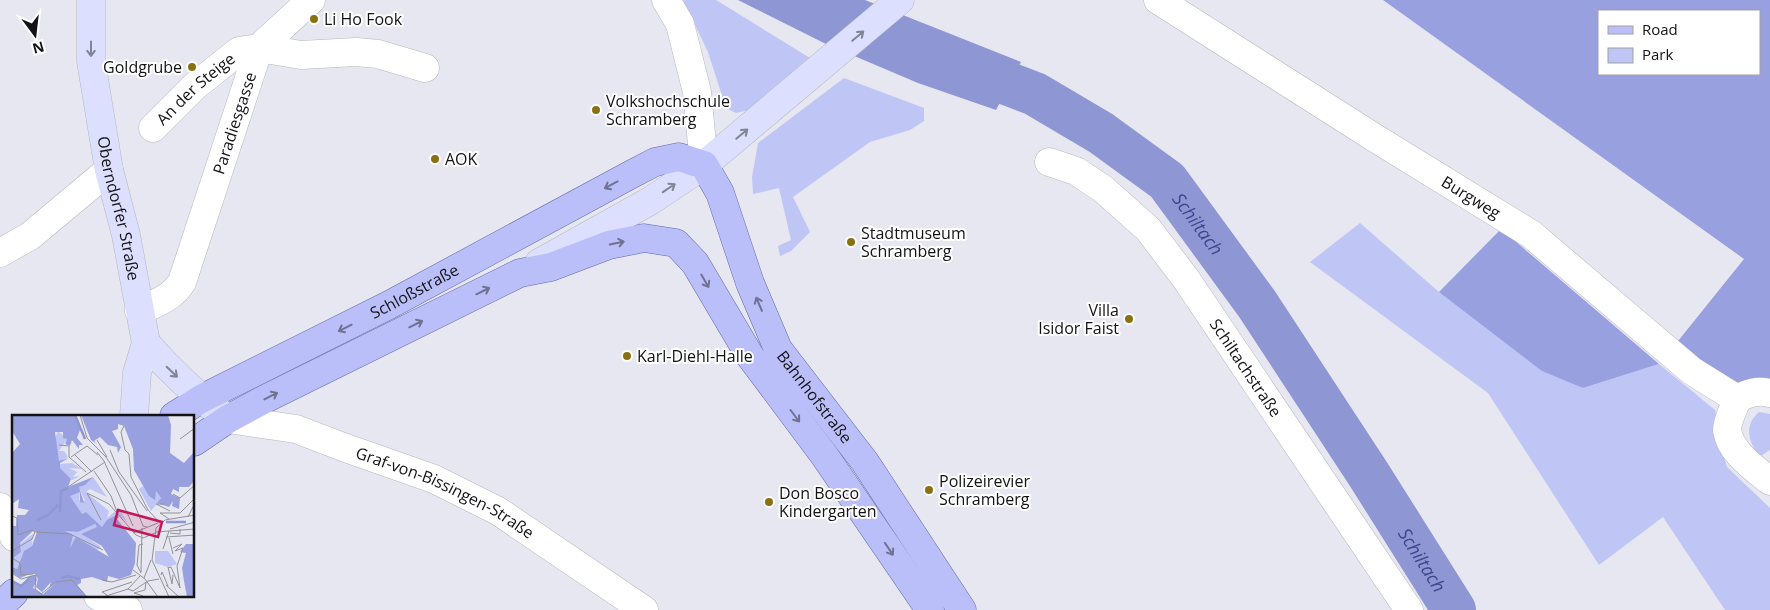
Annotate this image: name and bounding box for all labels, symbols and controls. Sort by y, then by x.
place label: Li Ho Fook [324,8,403,30]
north arrow [10,10,60,60]
legend [1598,10,1760,75]
marker: Li Ho Fook [308,13,320,25]
text: Road [1642,19,1678,39]
one-way arrow [852,30,865,41]
text: N [31,37,46,59]
one-way arrow [86,40,96,56]
text: Park [1642,44,1673,64]
street label: An der Steige [151,48,239,130]
place label: Goldgrube [103,56,182,78]
marker: Goldgrube [186,61,198,73]
street label: Paradiesgasse [207,69,261,177]
place label: Volkshochschule Schramberg [606,90,730,130]
marker: Volkshochschule Schramberg [590,104,602,116]
one-way arrow [735,128,748,140]
street label: Oberndorfer Straße [93,134,145,282]
place label: AOK [445,148,478,170]
marker: AOK [429,153,441,165]
street label: Burgweg [1437,171,1505,224]
one-way arrow [604,180,619,190]
one-way arrow [662,183,676,193]
water label: Schiltach [1168,188,1229,260]
place label: Stadtmuseum Schramberg [861,222,966,262]
marker: Stadtmuseum Schramberg [845,236,857,248]
one-way arrow [608,238,624,247]
street label: Schloßstraße [366,258,463,324]
one-way arrow [701,274,711,288]
one-way arrow [476,286,491,296]
one-way arrow [753,297,763,312]
place label: Villa Isidor Faist [1038,299,1119,339]
marker: Villa Isidor Faist [1123,313,1135,325]
street label: Schiltachstraße [1205,314,1287,421]
one-way arrow [408,319,423,328]
one-way arrow [337,323,352,333]
place label: Karl-Diehl-Halle [637,345,753,367]
street label: Bahnhofstraße [772,346,858,448]
marker: Karl-Diehl-Halle [621,350,633,362]
one-way arrow [166,366,179,378]
one-way arrow [263,391,278,400]
one-way arrow [790,409,801,422]
inset map [12,415,195,598]
street label: Graf-von-Bissingen-Straße [353,441,539,543]
place label: Polizeirevier Schramberg [939,470,1030,510]
place label: Don Bosco Kindergarten [779,482,877,522]
marker: Polizeirevier Schramberg [923,484,935,496]
marker: Don Bosco Kindergarten [763,496,775,508]
water label: Schiltach [1393,523,1452,596]
one-way arrow [884,542,894,556]

